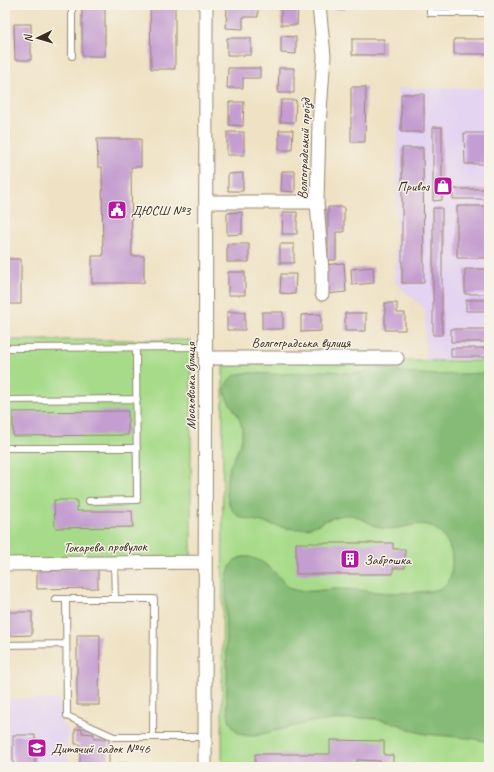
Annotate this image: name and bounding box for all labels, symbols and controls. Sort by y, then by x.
north arrow [18,18,58,58]
text: N [21,33,35,43]
street label: Волгоградський проїзд [294,97,314,200]
shop icon: Привоз [432,175,454,197]
place label: Привоз [397,178,430,195]
public building icon: ДЮСШ №3 [106,199,128,221]
place label: ДЮСШ №3 [131,202,192,219]
street label: Волгоградська вулиця [252,334,351,351]
street label: Московська вулиця [182,341,199,429]
street label: Токарева провулок [63,538,149,556]
building icon: Заброшка [339,548,361,570]
place label: Заброшка [364,551,412,568]
school or university icon: Дитячий садок №46 [26,737,48,759]
place label: Дитячий садок №46 [51,740,151,757]

